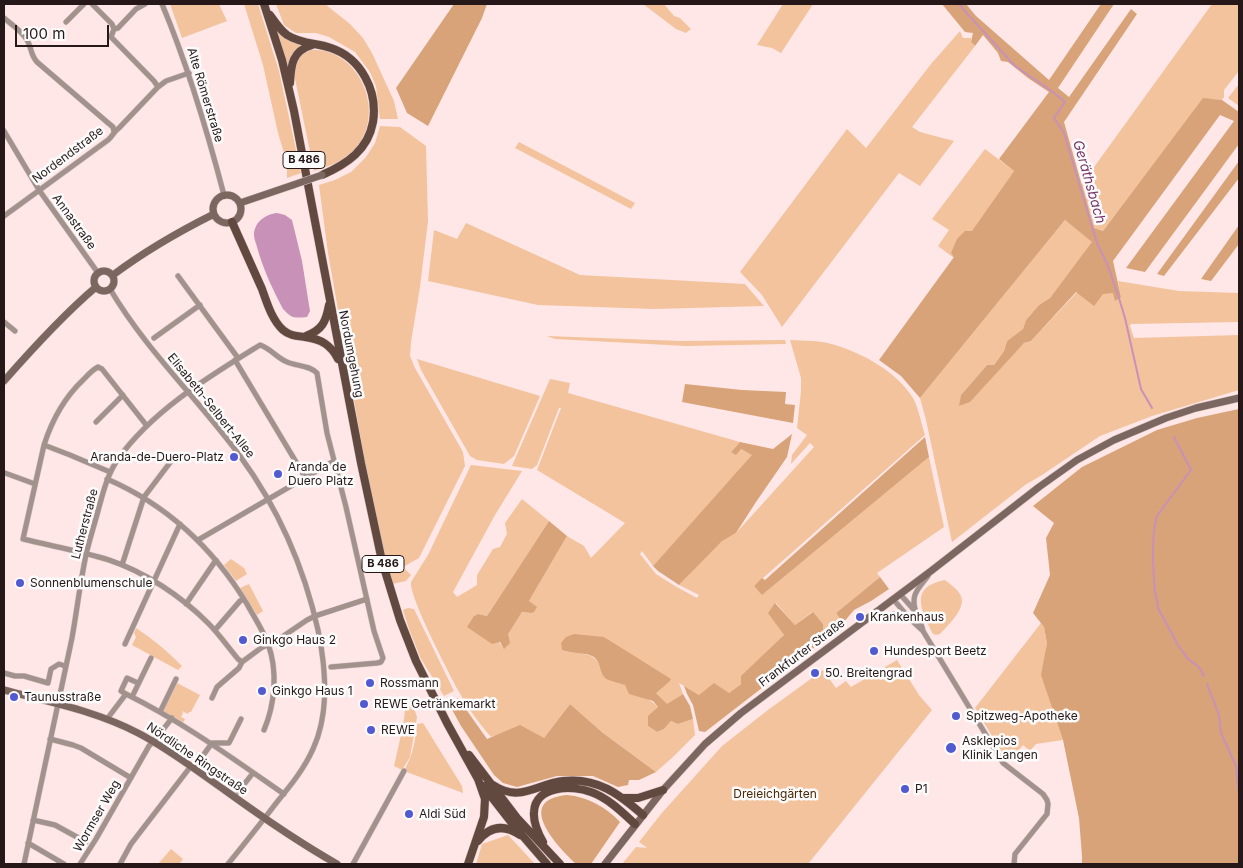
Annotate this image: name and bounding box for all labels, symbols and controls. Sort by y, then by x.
scale bar [18,15,111,47]
text: 100 m [23,24,65,43]
street label: Alte Römerstraße [184,46,226,144]
street label: Nordendstraße [30,124,106,186]
water label: Geräthsbach [1069,138,1109,226]
road number: B 486 [283,152,325,168]
street label: Annastraße [49,191,99,253]
street label: Nordumgehung [335,309,367,399]
street label: Elisabeth-Selbert-Allee [164,351,258,461]
place label: Aranda-de-Duero-Platz [90,450,224,464]
marker: Aranda-de-Duero-Platz [228,451,240,463]
place label: Aranda de Duero Platz [288,460,354,488]
marker: Aranda de Duero Platz [272,468,284,480]
street label: Lutherstraße [69,487,101,561]
road number: B 486 [362,556,404,572]
place label: Sonnenblumenschule [30,576,152,590]
marker: Sonnenblumenschule [14,577,26,589]
place label: Krankenhaus [870,610,944,624]
marker: Krankenhaus [854,611,866,623]
street label: Frankfurter Straße [756,616,848,690]
place label: Ginkgo Haus 2 [253,633,336,647]
marker: Ginkgo Haus 2 [237,634,249,646]
place label: Hundesport Beetz [884,644,987,658]
marker: Hundesport Beetz [868,645,880,657]
place label: 50. Breitengrad [825,666,912,680]
marker: 50. Breitengrad [809,667,821,679]
place label: Rossmann [380,676,439,690]
marker: Rossmann [364,677,376,689]
place label: Ginkgo Haus 1 [272,684,353,698]
marker: Ginkgo Haus 1 [256,685,268,697]
place label: Taunusstraße [24,690,101,704]
marker: Taunusstraße [8,691,20,703]
place label: REWE Getränkemarkt [374,697,495,711]
marker: REWE Getränkemarkt [358,698,370,710]
place label: Spitzweg-Apotheke [966,709,1078,723]
marker: Spitzweg-Apotheke [950,710,962,722]
street label: Nördliche Ringstraße [144,720,250,798]
place label: REWE [381,723,415,737]
marker: REWE [365,724,377,736]
place label: Asklepios Klinik Langen [962,734,1038,762]
marker: Asklepios Klinik Langen [944,741,958,755]
street label: Wormser Weg [71,778,123,854]
place label: P1 [915,782,928,796]
marker: P1 [899,783,911,795]
park label: Dreieichgärten [733,787,817,801]
place label: Aldi Süd [419,807,466,821]
marker: Aldi Süd [403,808,415,820]

